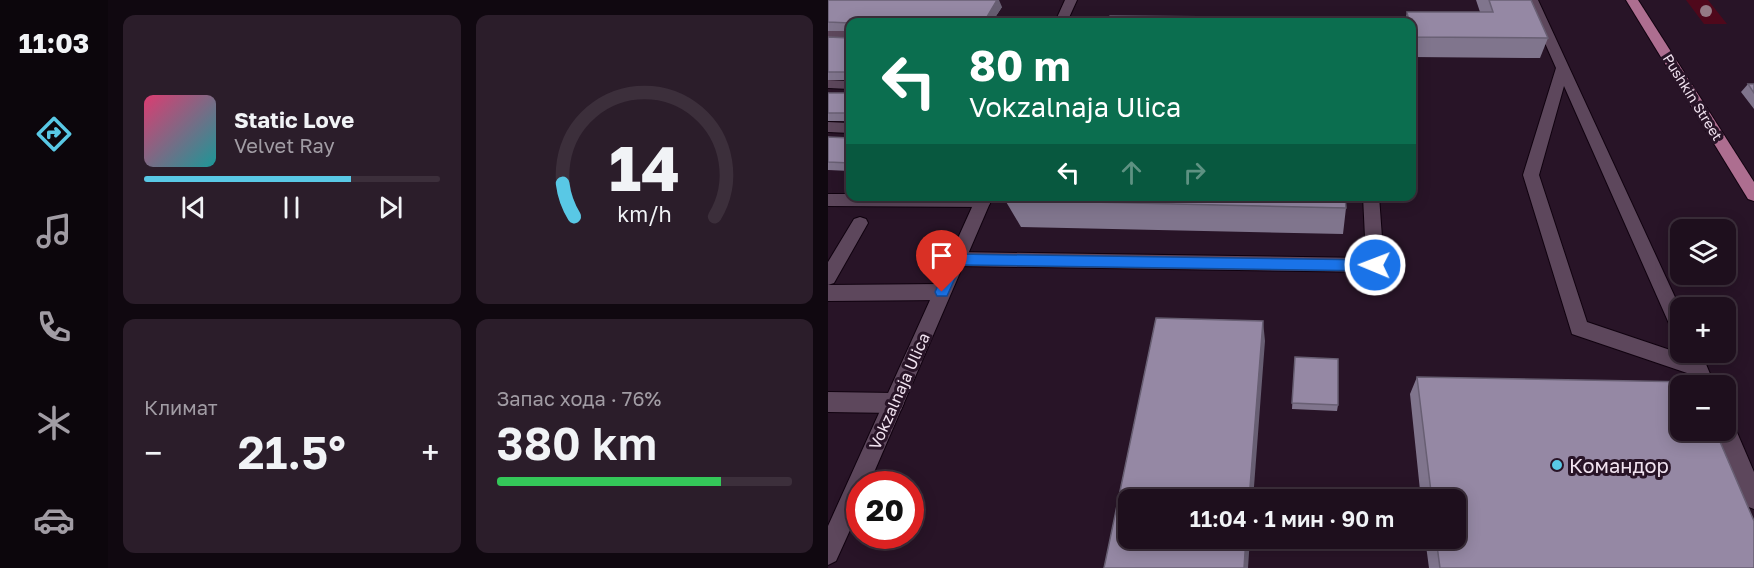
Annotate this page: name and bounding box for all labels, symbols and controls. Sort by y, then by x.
text: 11:03 [19,27,89,59]
text: 80 m [969,40,1070,90]
icon: left [870,42,948,120]
street label: Pushkin Street [1660,51,1726,143]
text: Vokzalnaja Ulica [969,91,1181,123]
text: Static Love [234,106,354,133]
icon: directions [33,113,75,155]
text: 14 [609,130,680,205]
text: Velvet Ray [234,133,335,157]
icon: left [1052,156,1085,189]
icon: ahead [1115,156,1148,189]
icon: right [1178,156,1211,189]
icon: previous [177,191,210,224]
icon: pause [275,191,308,224]
icon: next [374,191,407,224]
text: km/h [617,201,672,227]
icon: music [33,210,75,252]
map controls [1670,219,1736,441]
button: layers [1670,219,1736,285]
pin [916,230,967,292]
position arrow [1343,233,1407,297]
icon: arrive [925,239,958,272]
button: + [1670,297,1736,363]
icon: phone [33,306,75,348]
street label: Vokzalnaja Ulica [864,329,934,453]
button: − [1670,375,1736,441]
text: Запас хода · 76% [497,386,661,410]
text: Климат [144,395,218,419]
icon: climate [33,402,75,444]
text: 380 km [497,416,657,470]
text: 21.5° [238,425,346,479]
text: − [144,433,162,472]
text: + [421,433,440,472]
place label: Командор [1569,453,1669,477]
marker: Командор [1550,458,1564,472]
speed limit sign: 20 [846,471,924,549]
icon: car [33,499,75,541]
text: 11:04 · 1 мин · 90 m [1190,505,1394,532]

